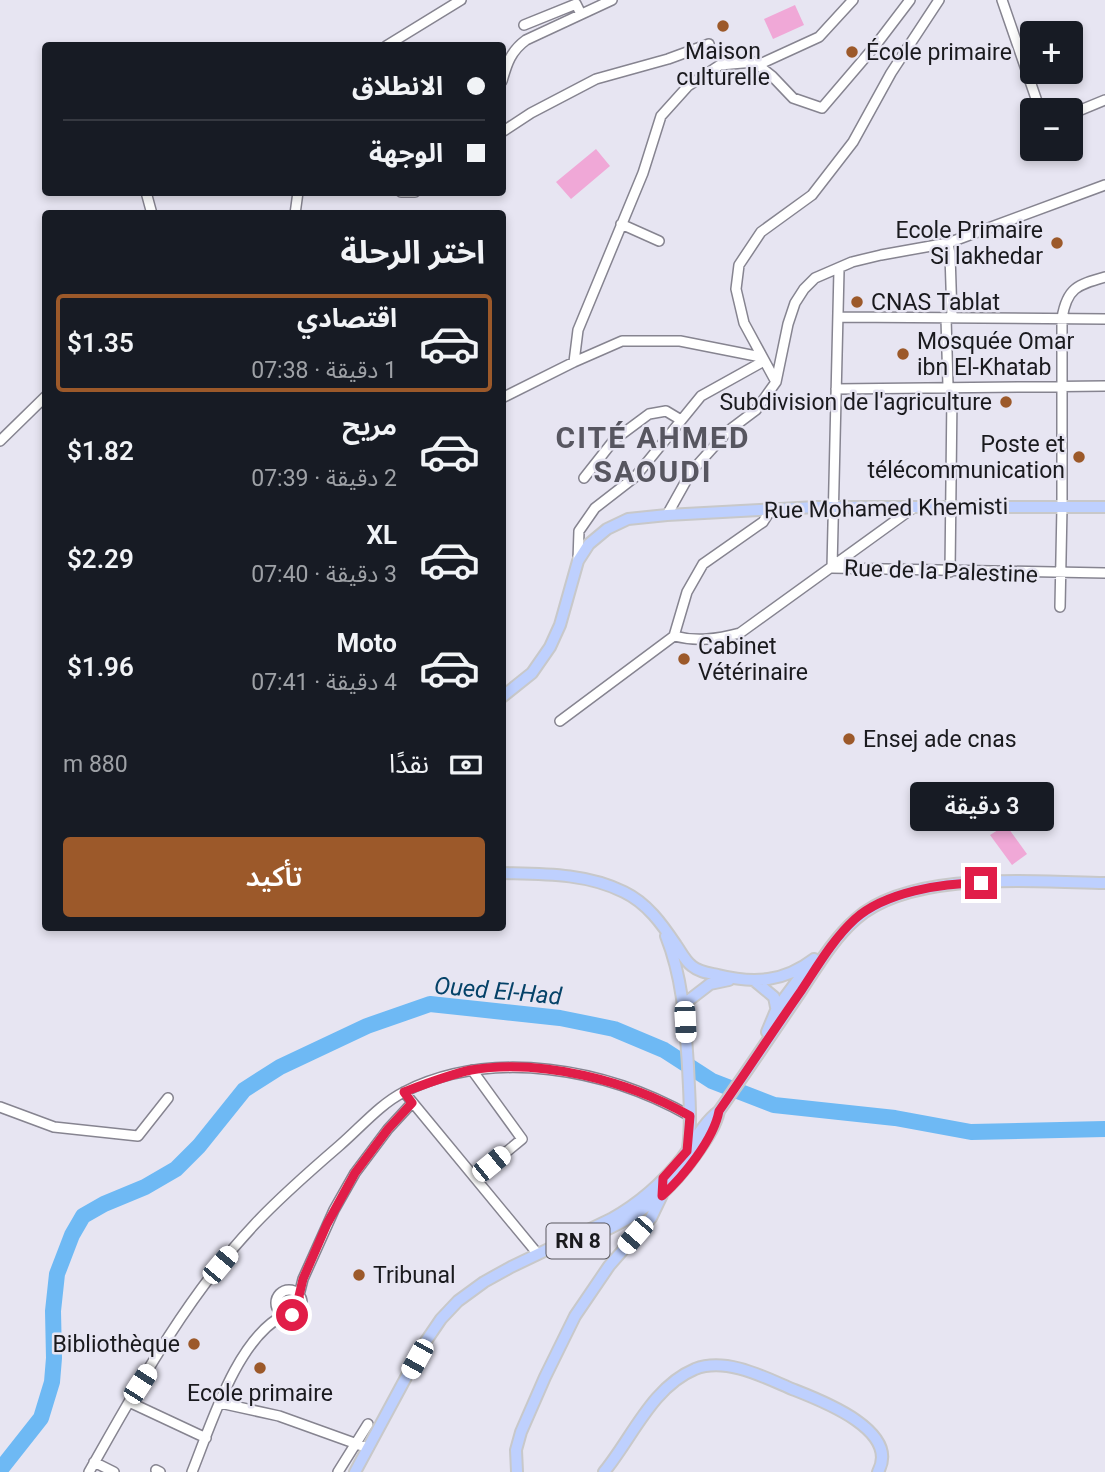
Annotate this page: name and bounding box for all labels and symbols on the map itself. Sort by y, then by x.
marker: Maison culturelle [715,18,731,34]
place label: Maison culturelle [676,38,770,91]
place label: École primaire [866,38,1012,66]
marker: École primaire [844,44,860,60]
place label: Ecole Primaire Si lakhedar [896,217,1043,270]
marker: Ecole Primaire Si lakhedar [1049,235,1065,251]
place label: CNAS Tablat [871,289,1000,316]
marker: CNAS Tablat [849,294,865,310]
place label: Mosquée Omar ibn El-Khatab [917,328,1074,381]
marker: Mosquée Omar ibn El-Khatab [895,346,911,362]
place label: Subdivision de l'agriculture [719,389,992,416]
marker: Subdivision de l'agriculture [998,394,1014,410]
district label: CITÉ AHMED SAOUDI [556,420,750,489]
place label: Poste et télécommunication [868,431,1065,484]
marker: Poste et télécommunication [1071,449,1087,465]
street label: Rue Mohamed Khemisti [764,493,1008,524]
street label: Rue de la Palestine [844,555,1038,588]
place label: Cabinet Vétérinaire [698,633,808,686]
marker: Cabinet Vétérinaire [676,651,692,667]
place label: Ensej ade cnas [863,726,1017,753]
marker: Ensej ade cnas [841,731,857,747]
callout: 3 دقيقة [909,782,1053,830]
route end [965,867,997,899]
water label: Oued El-Had [433,971,564,1011]
car [674,1000,697,1044]
car [469,1143,514,1185]
car [614,1212,657,1258]
road number: RN 8 [546,1224,610,1258]
car [199,1242,242,1288]
place label: Tribunal [373,1262,456,1289]
marker: Tribunal [351,1267,367,1283]
route start [276,1299,308,1331]
place label: Bibliothèque [53,1331,180,1358]
marker: Bibliothèque [186,1336,202,1352]
car [398,1336,437,1382]
marker: Ecole primaire [252,1360,268,1376]
car [120,1361,161,1407]
place label: Ecole primaire [187,1380,333,1407]

